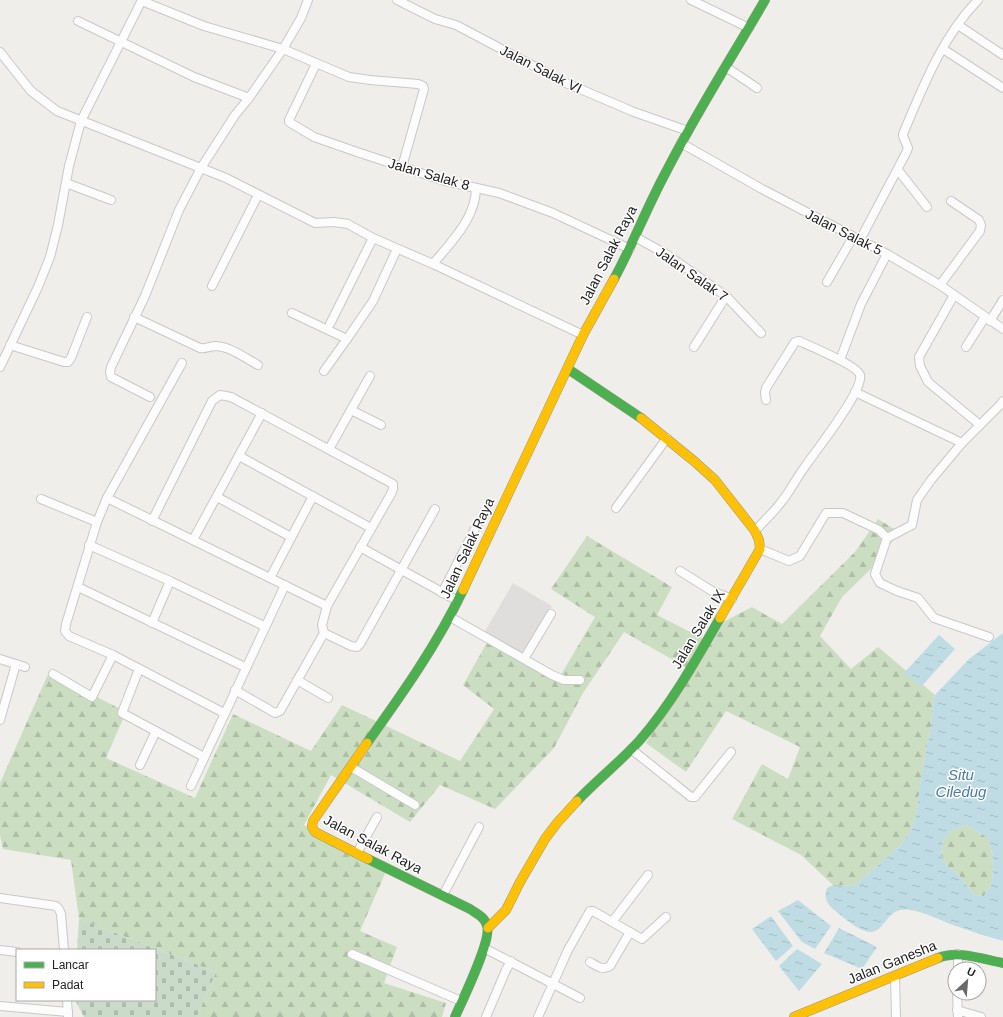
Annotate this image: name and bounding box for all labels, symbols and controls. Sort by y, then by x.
street label: Jalan Salak VI [497,42,585,96]
street label: Jalan Salak 8 [386,155,472,193]
street label: Jalan Salak Raya [576,203,640,307]
street label: Jalan Salak 5 [803,206,885,258]
street label: Jalan Salak 7 [653,243,731,305]
street label: Jalan Salak Raya [437,495,497,601]
street label: Jalan Salak IX [668,586,728,671]
water label: Situ Ciledug [936,766,987,800]
street label: Jalan Salak Raya [321,811,425,877]
street label: Jalan Ganesha [845,937,939,987]
legend [16,949,156,1001]
text: Lancar [52,958,89,972]
north arrow [947,961,987,1001]
text: U [965,965,978,979]
text: Padat [52,978,84,992]

